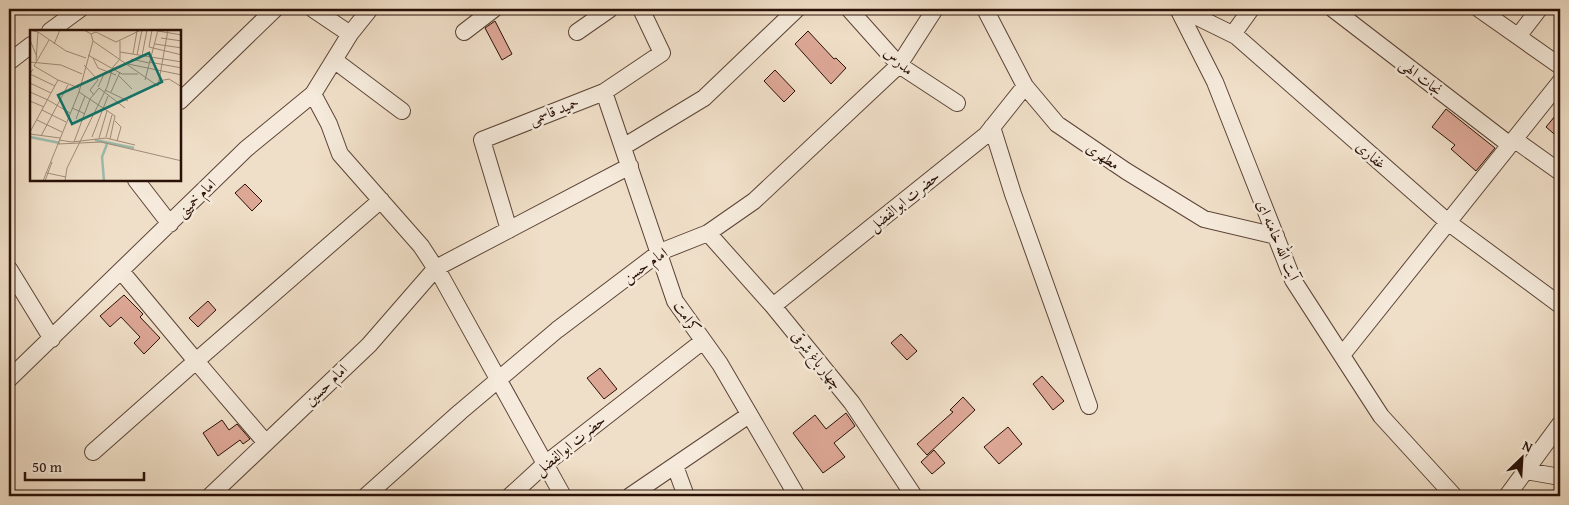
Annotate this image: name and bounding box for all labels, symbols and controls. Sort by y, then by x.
inset map [30,30,181,181]
street label: مدرس [880,42,919,80]
street label: نجات الهی [1395,53,1447,101]
street label: حمید قاسمی [526,91,582,131]
street label: غفاری [1352,136,1391,174]
street label: مطهری [1082,137,1124,175]
street label: حضرت ابوالفضل [864,165,944,237]
street label: امام خمینی [171,173,222,224]
street label: آیت الله خامنه ای [1252,196,1307,285]
street label: امام حسن [618,242,673,290]
street label: کرامت [669,296,706,337]
street label: چهار باغ شرقی [785,326,848,395]
street label: امام حسین [300,359,354,413]
street label: حضرت ابوالفضل [530,409,610,481]
north arrow [1496,432,1546,482]
text: N [1519,435,1537,458]
scale bar [25,450,144,482]
text: 50 m [32,456,63,477]

